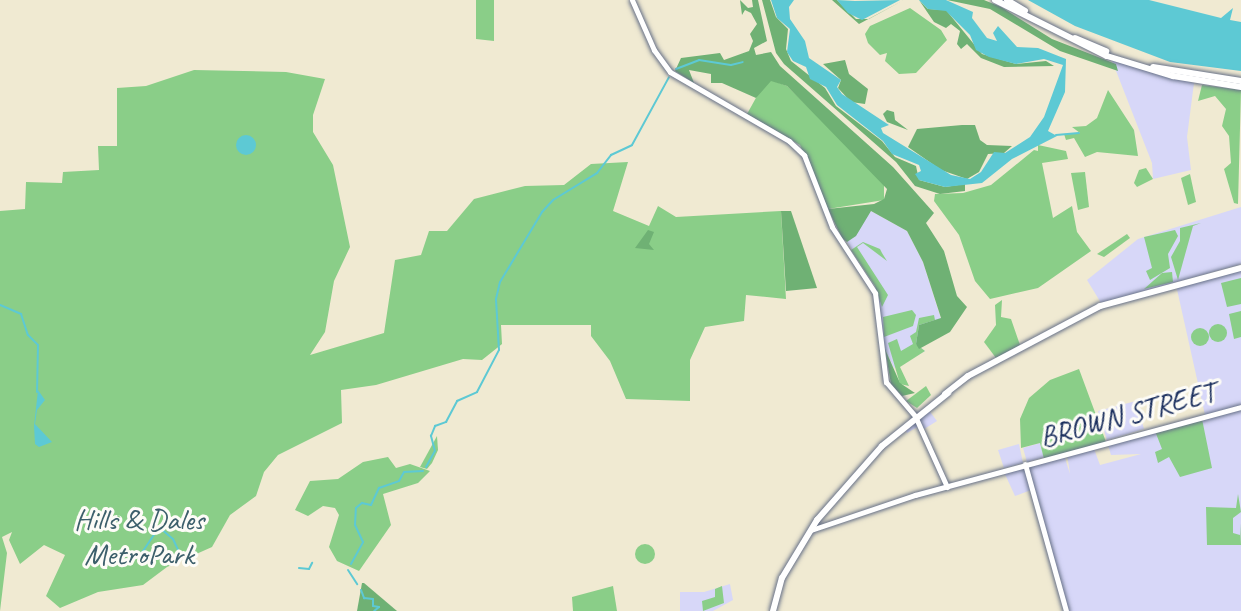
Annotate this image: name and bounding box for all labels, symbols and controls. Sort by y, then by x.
street label: BROWN STREET [1036,373,1218,455]
park label: Hills & Dales MetroPark [74,501,204,572]

